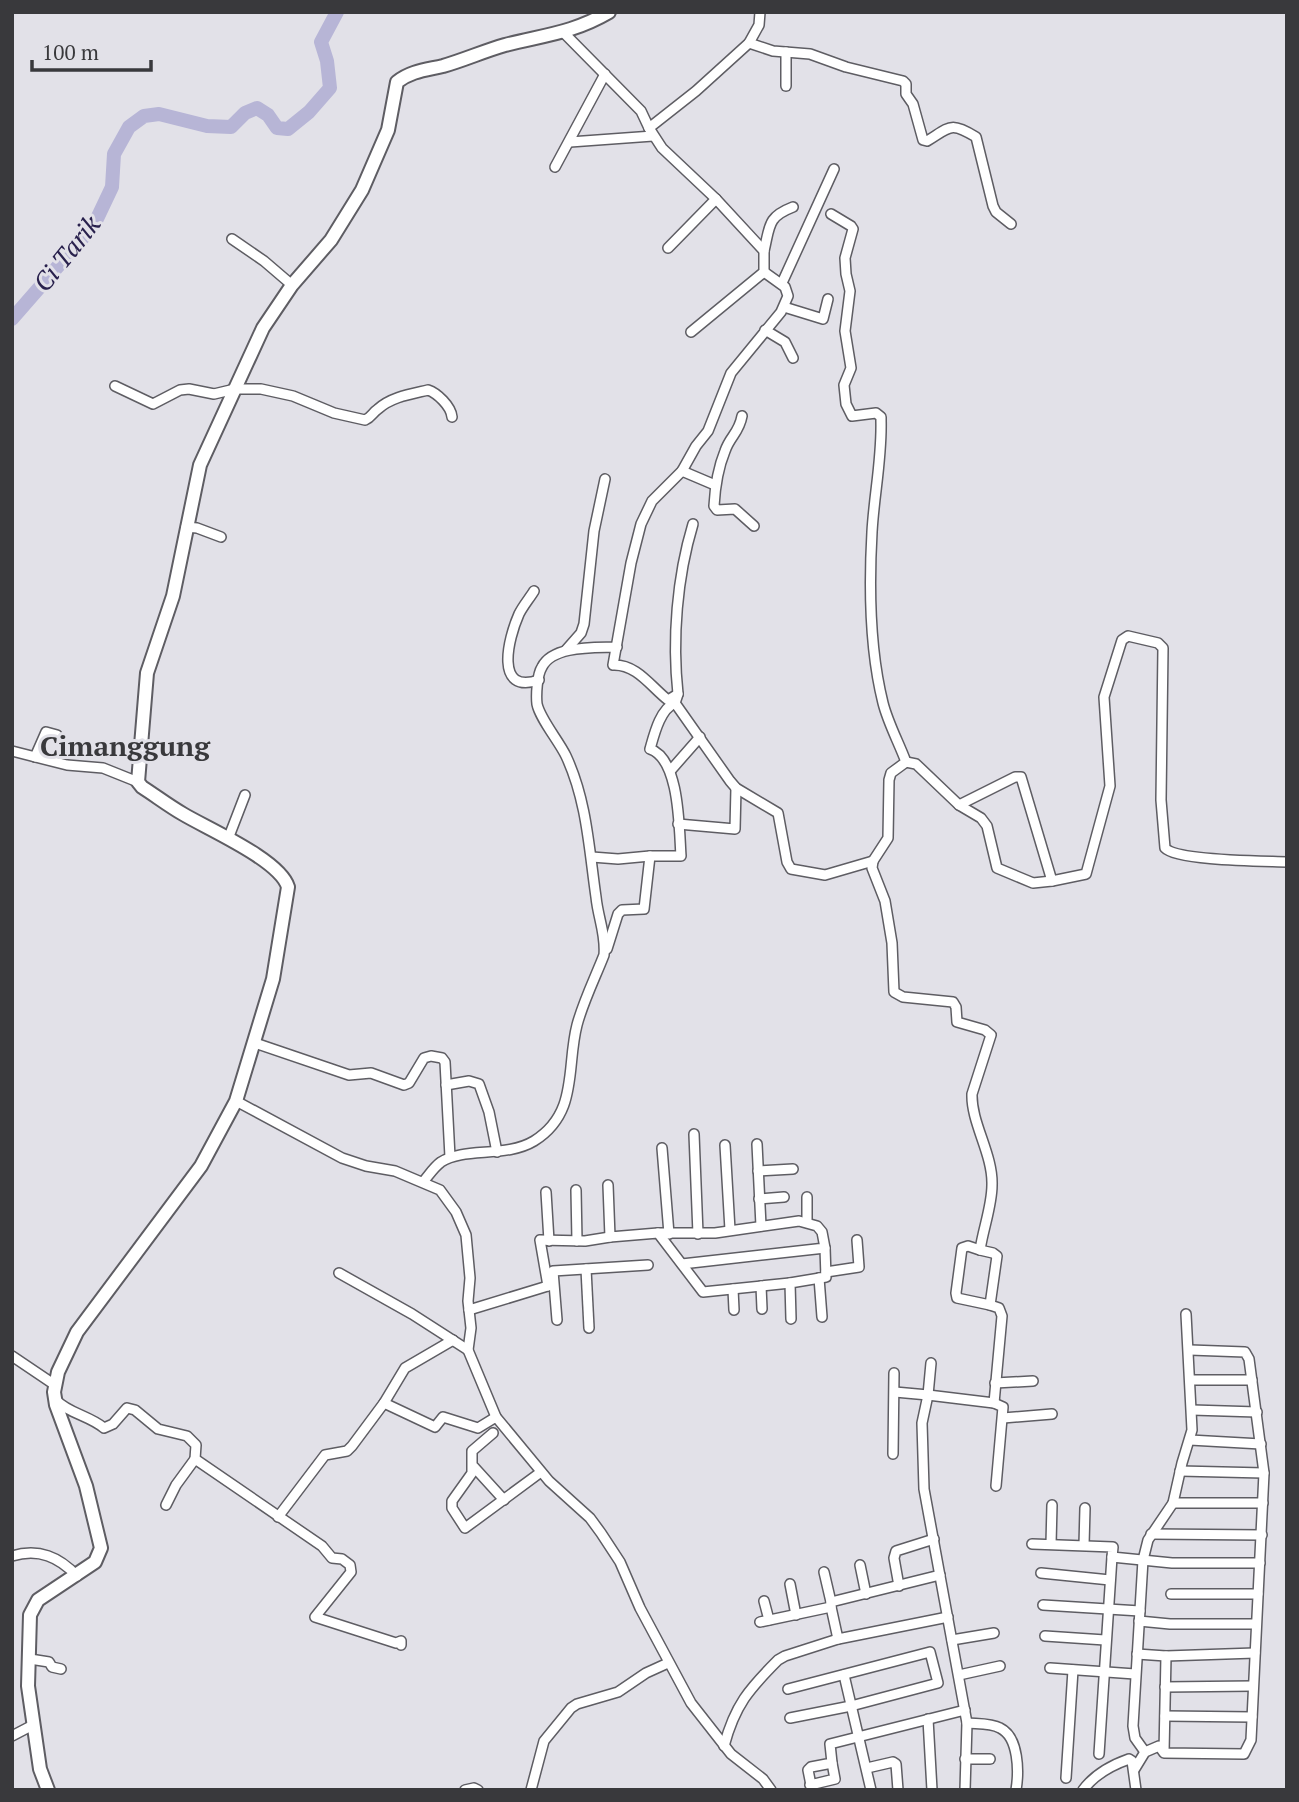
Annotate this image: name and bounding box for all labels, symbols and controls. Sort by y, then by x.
scale bar [32,28,150,72]
text: 100 m [42,38,99,66]
water label: Ci Tarik [25,208,107,298]
district label: Cimanggung [40,727,211,764]

